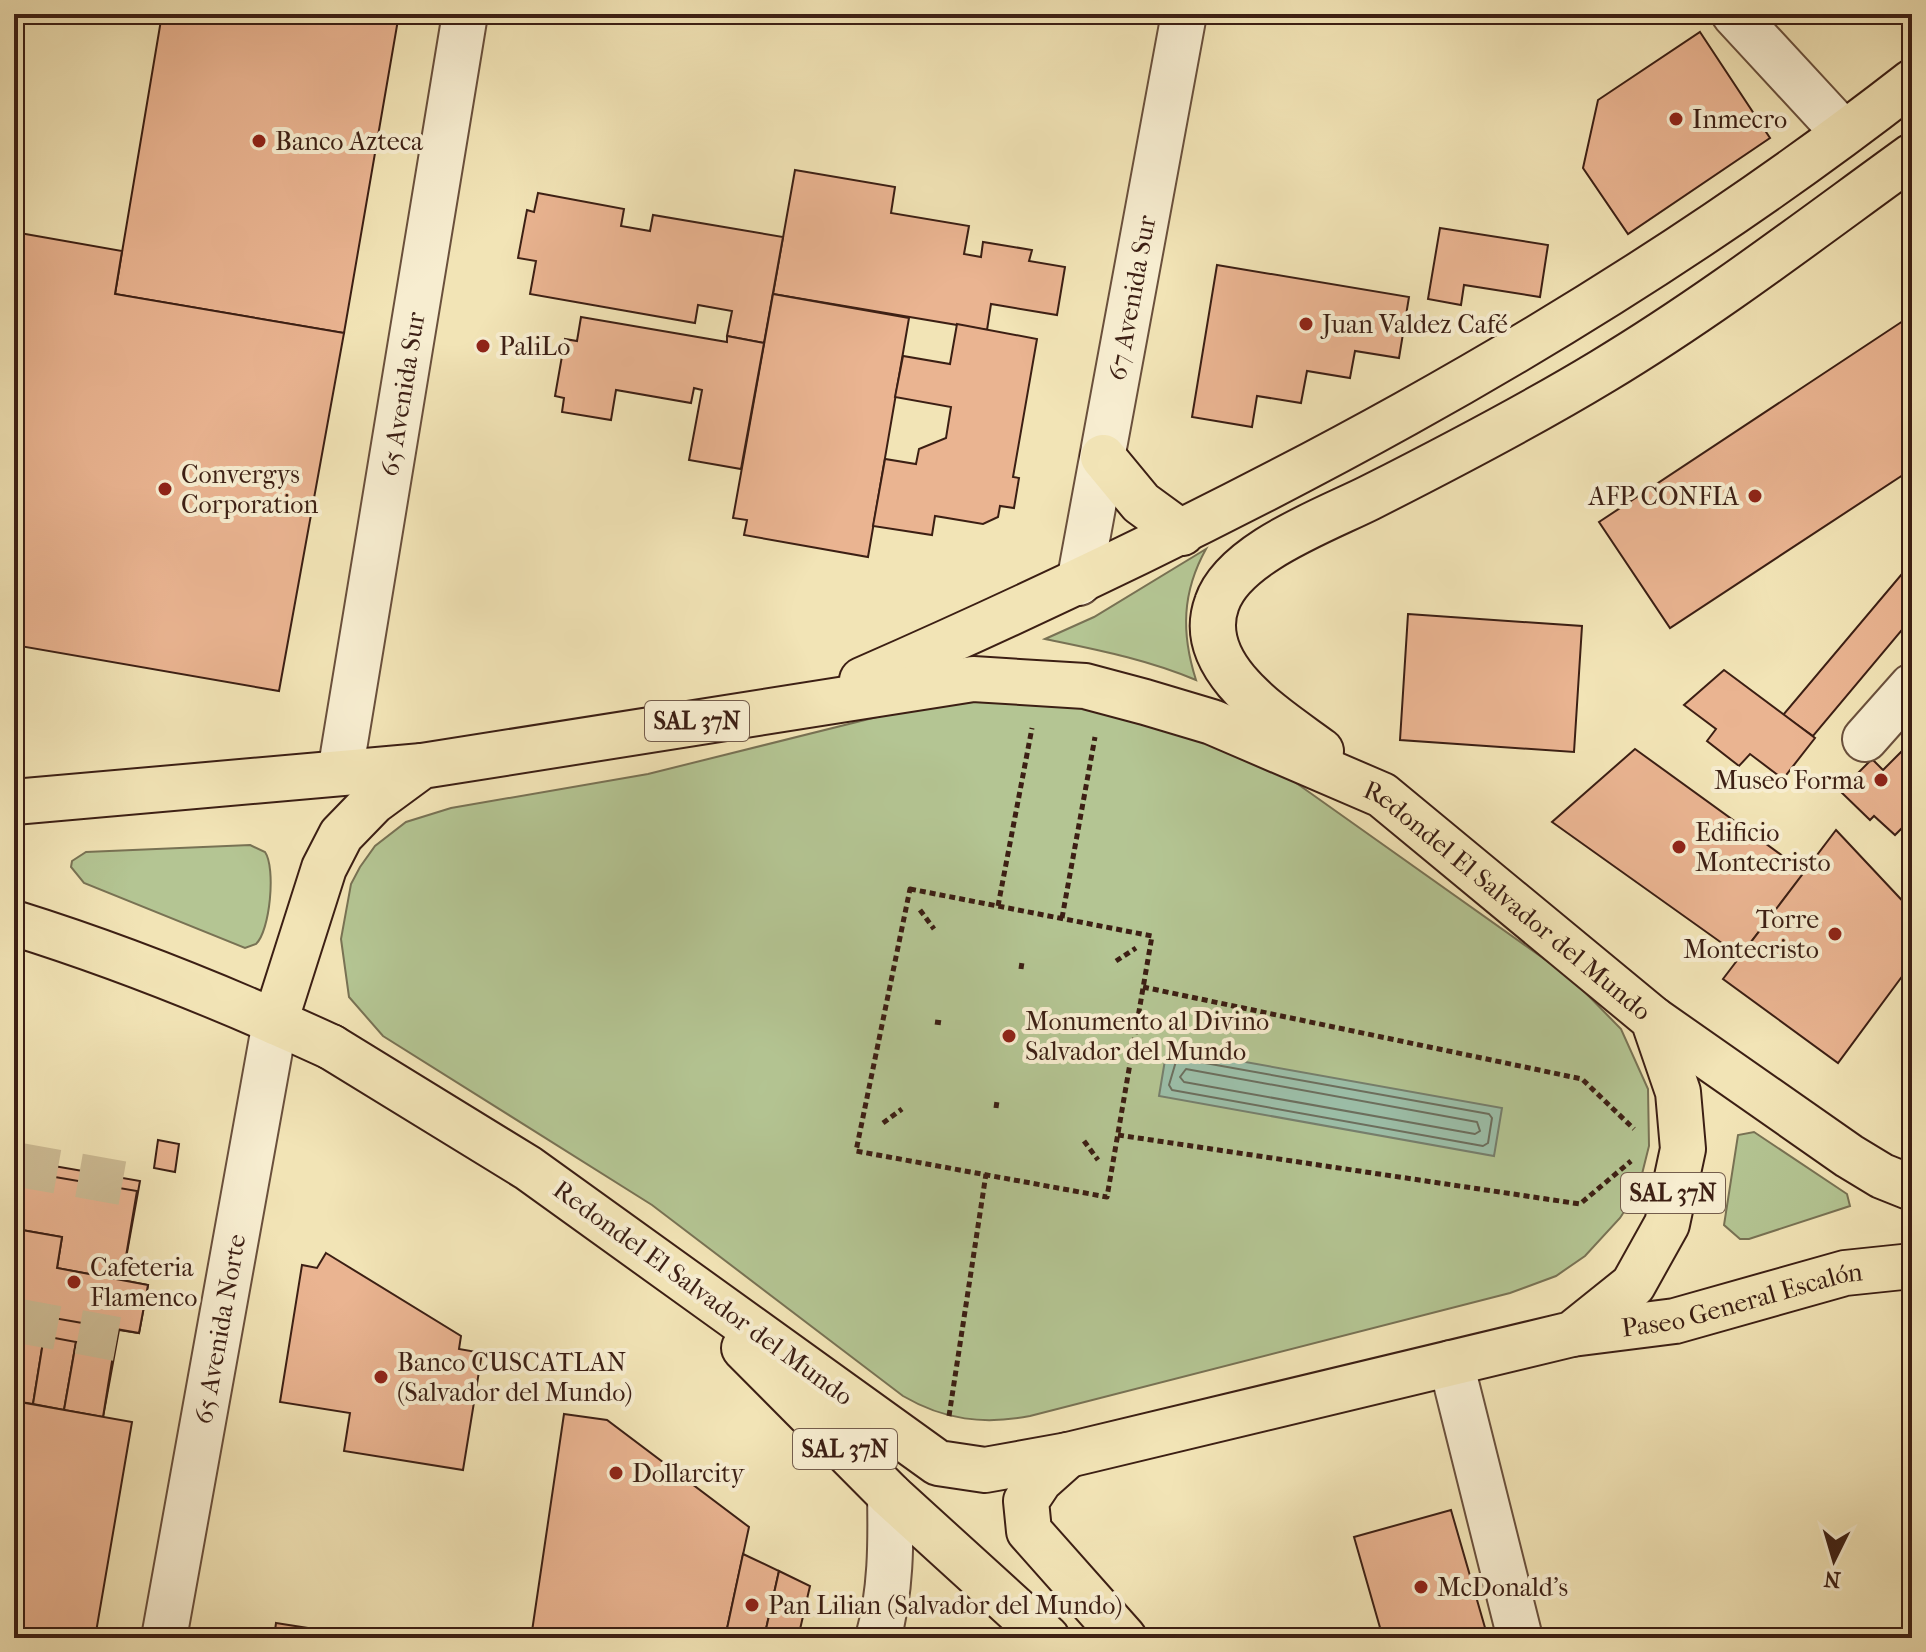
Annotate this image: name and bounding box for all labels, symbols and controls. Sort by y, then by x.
place label: Inmecro [1692,104,1787,135]
marker: Inmecro [1667,110,1685,128]
place label: Banco Azteca [275,126,424,157]
marker: Banco Azteca [250,132,268,150]
street label: 67 Avenida Sur [1101,213,1162,383]
place label: Juan Valdez Café [1320,309,1508,340]
street label: 65 Avenida Sur [374,310,431,479]
marker: Juan Valdez Café [1297,315,1315,333]
place label: PaliLo [499,331,570,362]
marker: PaliLo [474,337,492,355]
place label: Convergys Corporation [181,459,318,520]
marker: Convergys Corporation [156,480,174,498]
place label: AFP CONFIA [1588,481,1740,512]
marker: AFP CONFIA [1746,487,1764,505]
road number: SAL 37N [645,701,749,741]
place label: Museo Forma [1714,765,1866,796]
marker: Museo Forma [1872,771,1890,789]
street label: Redondel El Salvador del Mundo [1359,774,1658,1027]
place label: Edificio Montecristo [1695,817,1831,878]
marker: Edificio Montecristo [1670,838,1688,856]
place label: Torre Montecristo [1683,904,1819,965]
marker: Torre Montecristo [1826,925,1844,943]
place label: Monumento al Divino Salvador del Mundo [1025,1006,1269,1067]
marker: Monumento al Divino Salvador del Mundo [1000,1027,1018,1045]
road number: SAL 37N [1621,1173,1725,1213]
street label: Redondel El Salvador del Mundo [547,1174,859,1412]
street label: 65 Avenida Norte [187,1231,252,1427]
place label: Cafeteria Flamenco [90,1252,197,1313]
street label: Paseo General Escalón [1620,1256,1864,1343]
marker: Cafeteria Flamenco [65,1273,83,1291]
place label: Banco CUSCATLAN (Salvador del Mundo) [397,1347,633,1408]
marker: Banco CUSCATLAN (Salvador del Mundo) [372,1368,390,1386]
road number: SAL 37N [793,1429,897,1469]
place label: Dollarcity [632,1458,745,1489]
marker: Dollarcity [607,1464,625,1482]
north arrow [1794,1520,1874,1600]
text: N [1823,1565,1842,1593]
place label: McDonald's [1437,1572,1568,1603]
marker: McDonald's [1412,1578,1430,1596]
place label: Pan Lilian (Salvador del Mundo) [768,1590,1123,1621]
marker: Pan Lilian (Salvador del Mundo) [743,1596,761,1614]

